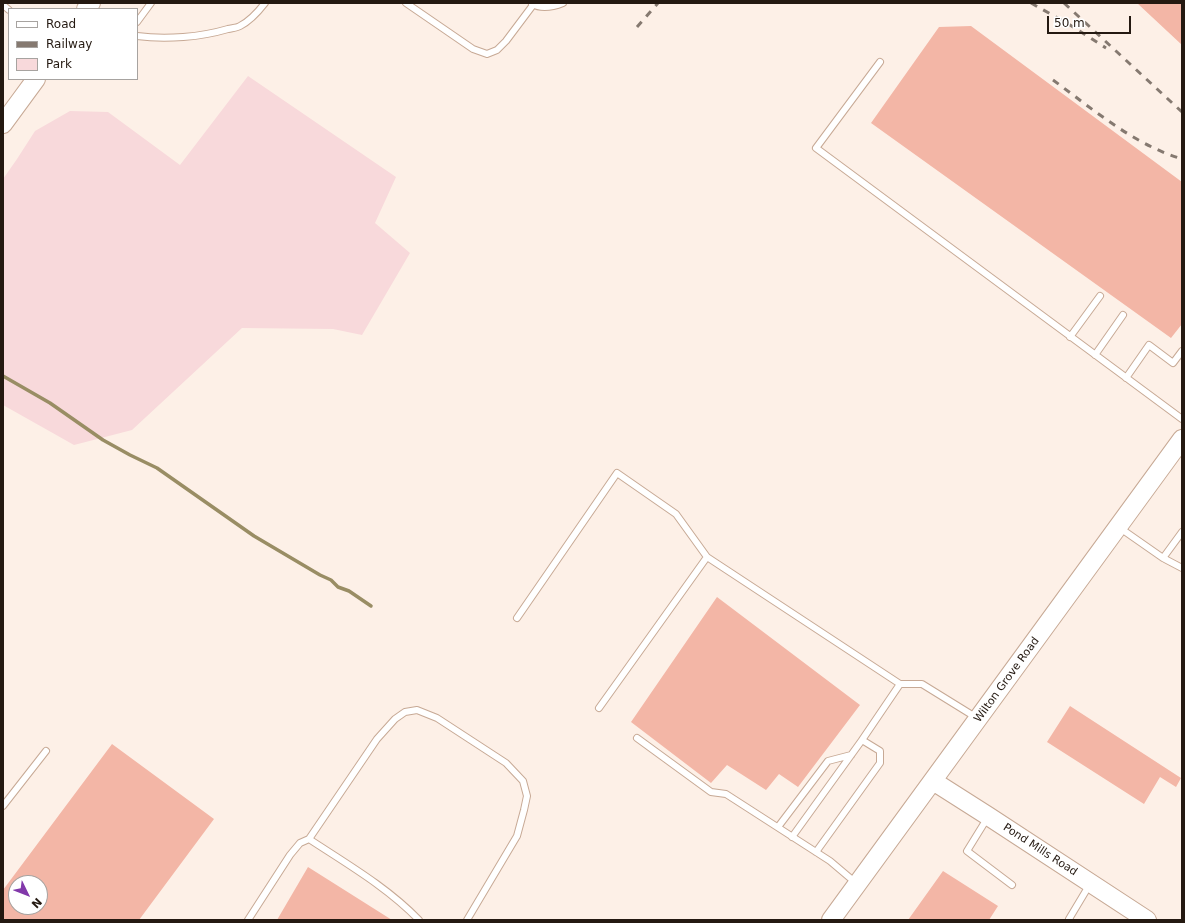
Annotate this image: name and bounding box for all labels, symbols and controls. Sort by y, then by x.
legend [8,8,138,80]
scale bar [1049,8,1133,34]
text: 50 m [1054,16,1085,30]
text: Road [46,17,76,31]
text: Railway [46,37,92,51]
text: Park [46,57,72,71]
street label: Wilton Grove Road [972,635,1042,725]
street label: Pond Mills Road [1000,821,1080,879]
north arrow [8,875,48,915]
text: N [29,895,44,911]

